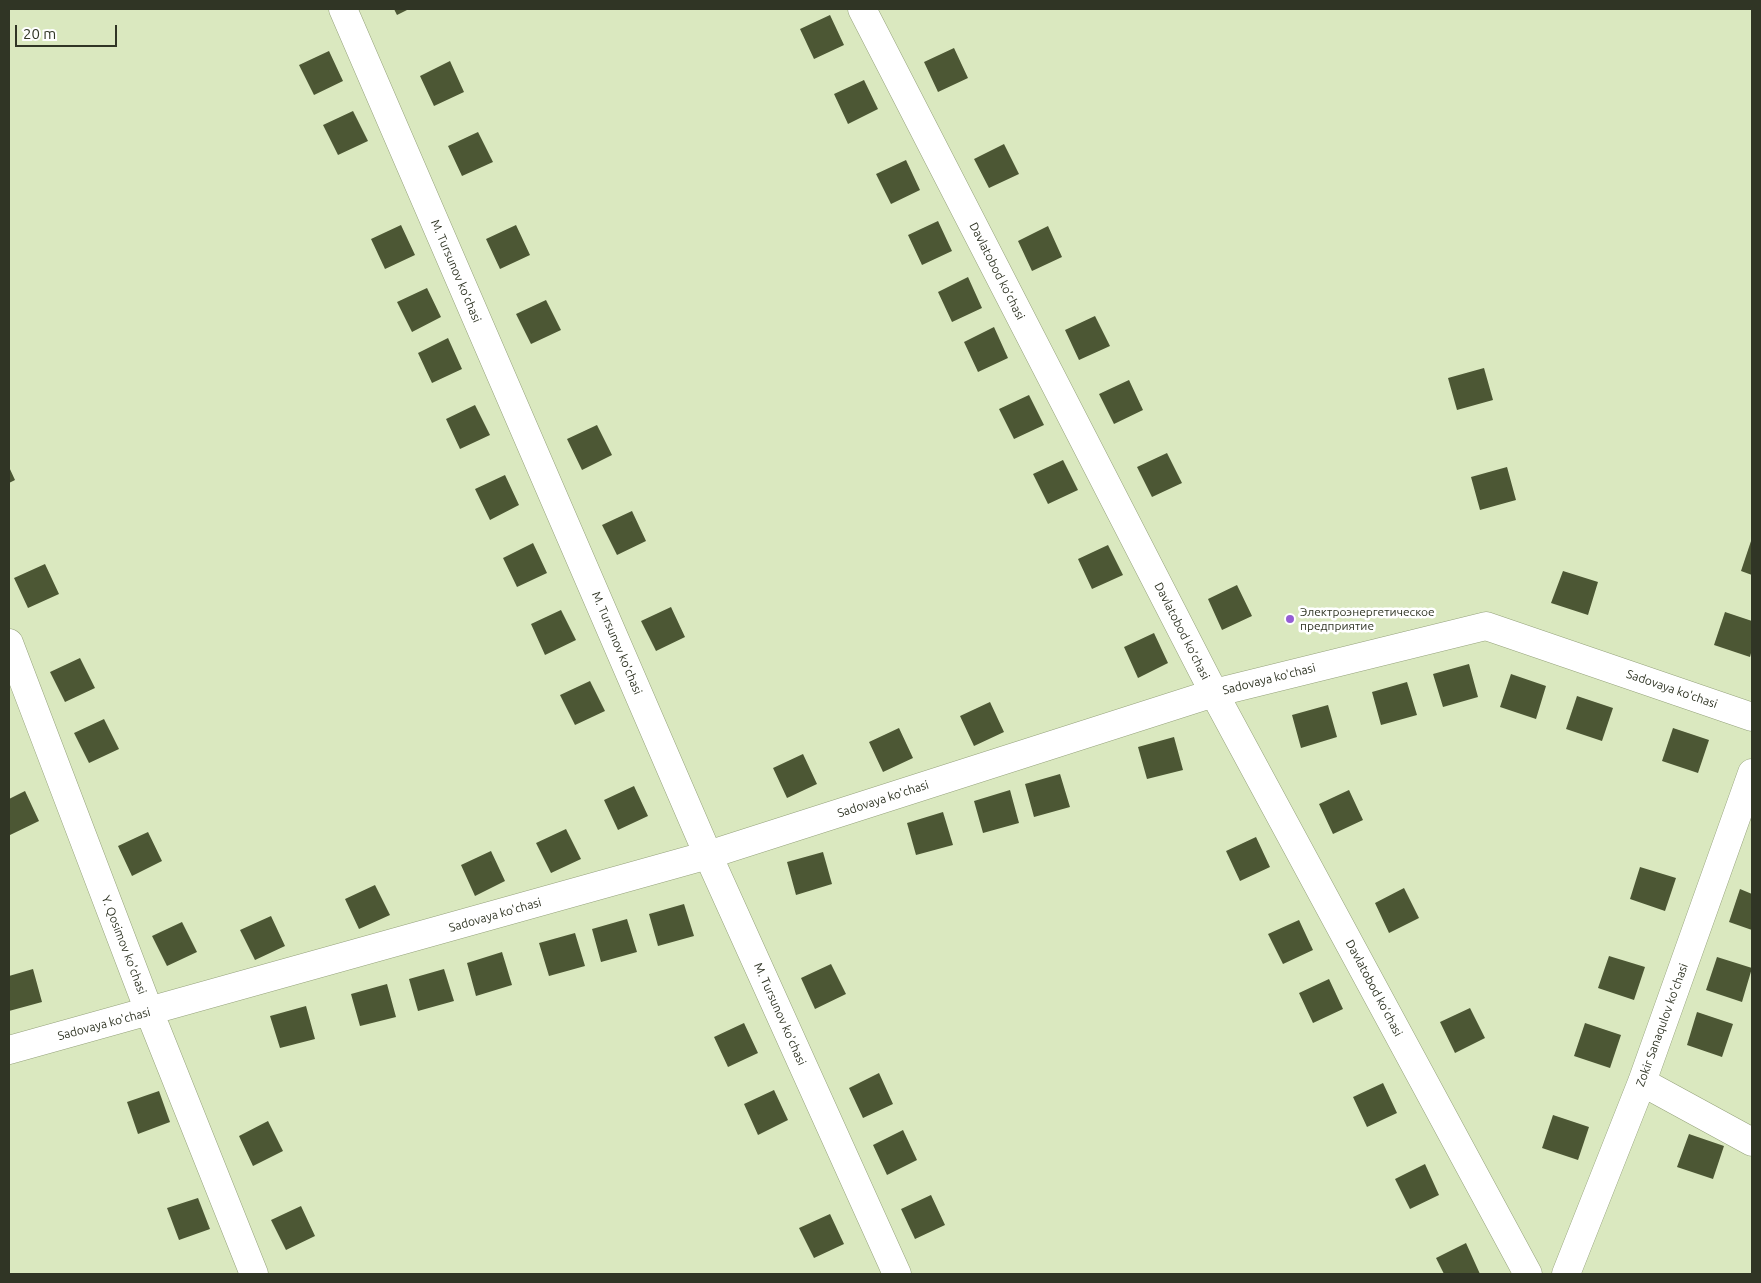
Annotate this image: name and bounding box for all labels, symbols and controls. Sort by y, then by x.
scale bar [18,15,120,47]
text: 20 m [23,25,56,42]
street label: M. Tursunov ko'chasi [428,217,484,325]
street label: Davlatobod ko’chasi [966,220,1028,322]
street label: Davlatobod ko’chasi [1151,580,1213,682]
street label: M. Tursunov ko'chasi [589,589,645,697]
place label: Электроэнергетическое предприятие [1300,605,1435,633]
marker: Электроэнергетическое предприятие [1284,613,1296,625]
street label: Sadovaya ko'chasi [1221,660,1317,698]
street label: Sadovaya ko'chasi [1625,667,1719,711]
street label: Sadovaya ko'chasi [835,777,931,821]
street label: Y. Qosimov ko'chasi [99,894,149,996]
street label: Sadovaya ko'chasi [447,895,543,935]
street label: Davlatobod ko’chasi [1342,937,1406,1039]
street label: M. Tursunov ko'chasi [751,961,809,1067]
street label: Zokir Sanaqulov ko'chasi [1633,961,1691,1089]
street label: Sadovaya ko'chasi [56,1005,152,1043]

